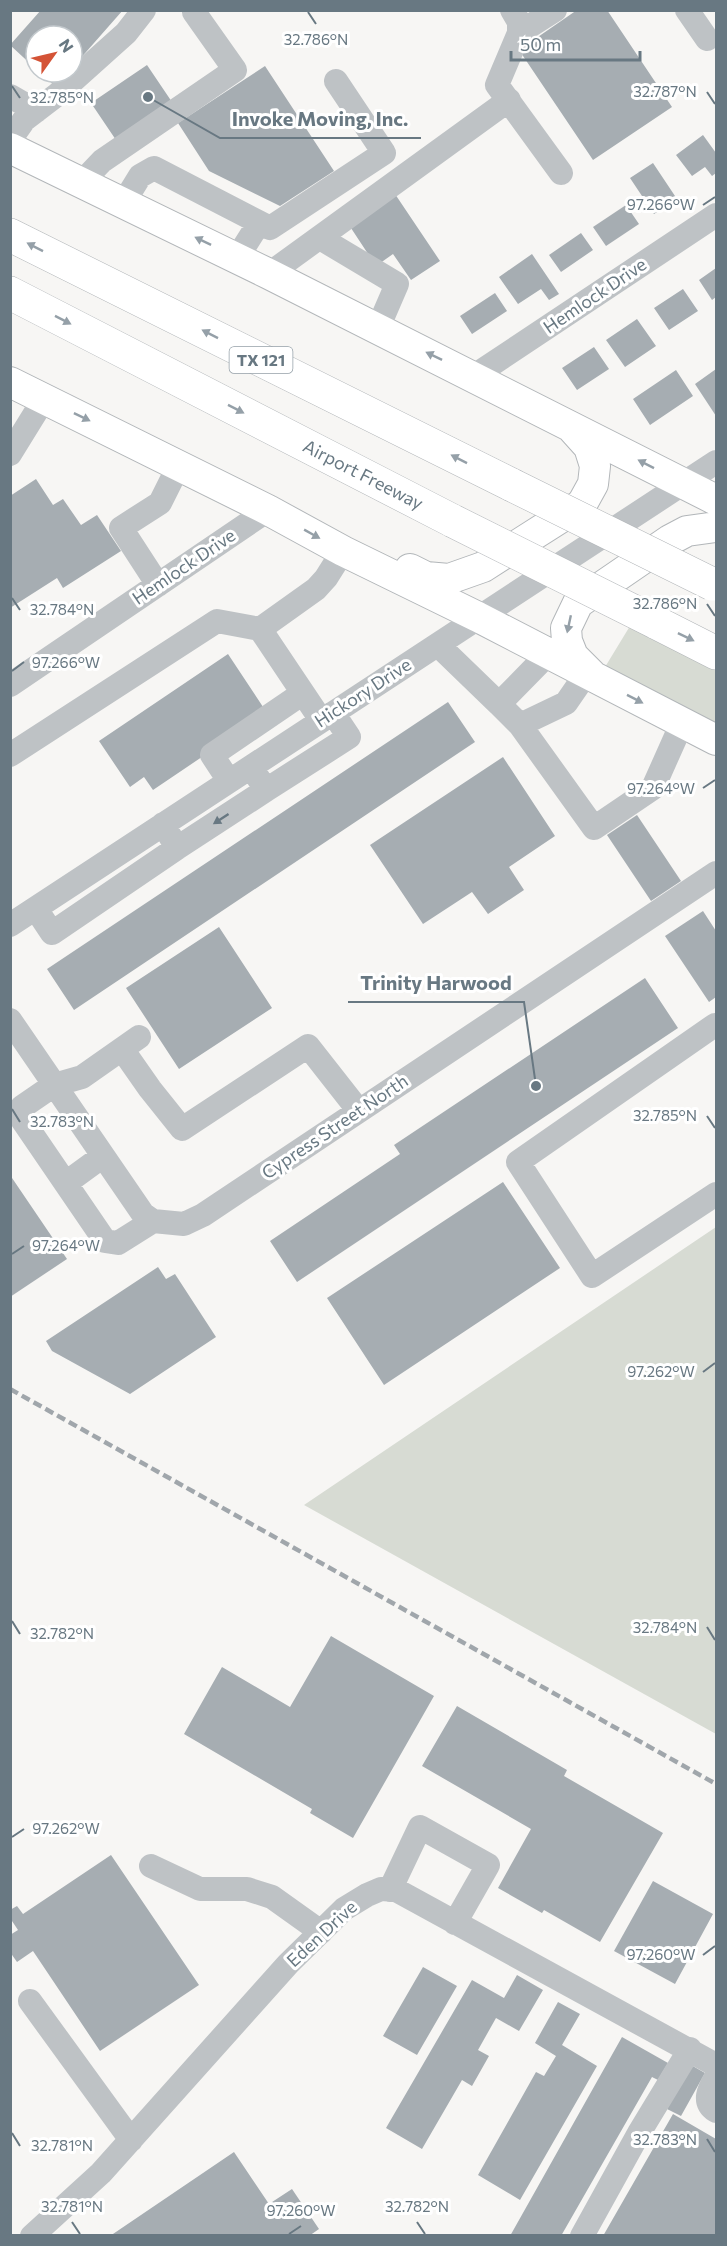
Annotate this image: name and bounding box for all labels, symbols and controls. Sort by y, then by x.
north arrow [24,24,84,84]
scale bar [511,24,640,62]
text: 32.786°N [284,30,348,48]
text: 50 m [520,33,561,55]
text: N [56,35,78,56]
text: 32.787°N [633,82,697,100]
text: 32.785°N [30,88,94,106]
callout: Invoke Moving, Inc. [220,100,421,138]
text: Invoke Moving, Inc. [232,106,408,130]
text: 97.266°W [627,195,695,213]
one-way arrow [195,237,212,246]
one-way arrow [27,243,44,252]
street label: Hemlock Drive [539,253,650,338]
one-way arrow [54,315,71,325]
one-way arrow [201,330,218,339]
road number: TX 121 [230,347,292,373]
one-way arrow [426,351,443,361]
one-way arrow [227,404,245,414]
one-way arrow [73,413,90,422]
street label: Airport Freeway [300,434,427,514]
one-way arrow [451,454,468,464]
one-way arrow [637,459,654,468]
street label: Hemlock Drive [128,524,239,609]
one-way arrow [304,529,321,539]
text: 32.786°N [633,594,697,612]
text: 32.784°N [30,600,94,618]
one-way arrow [564,615,573,634]
one-way arrow [677,633,694,642]
text: 97.266°W [32,653,100,671]
street label: Hickory Drive [310,653,415,731]
one-way arrow [626,694,644,704]
text: 97.264°W [627,779,695,797]
one-way arrow [214,813,230,825]
callout: Trinity Harwood [348,964,524,1002]
text: Trinity Harwood [360,970,512,994]
street label: Cypress Street North [257,1069,412,1183]
text: 32.785°N [633,1106,697,1124]
text: 32.783°N [30,1112,94,1130]
text: 97.264°W [32,1236,100,1254]
text: 97.262°W [627,1362,695,1380]
text: 32.784°N [633,1618,697,1636]
text: 32.782°N [30,1624,94,1642]
text: 97.262°W [32,1819,100,1837]
street label: Eden Drive [282,1895,361,1971]
text: 97.260°W [627,1945,695,1963]
text: 32.783°N [633,2130,697,2148]
text: 32.781°N [31,2136,93,2154]
text: 32.781°N [41,2197,103,2215]
text: 32.782°N [385,2197,449,2215]
text: 97.260°W [267,2201,335,2219]

